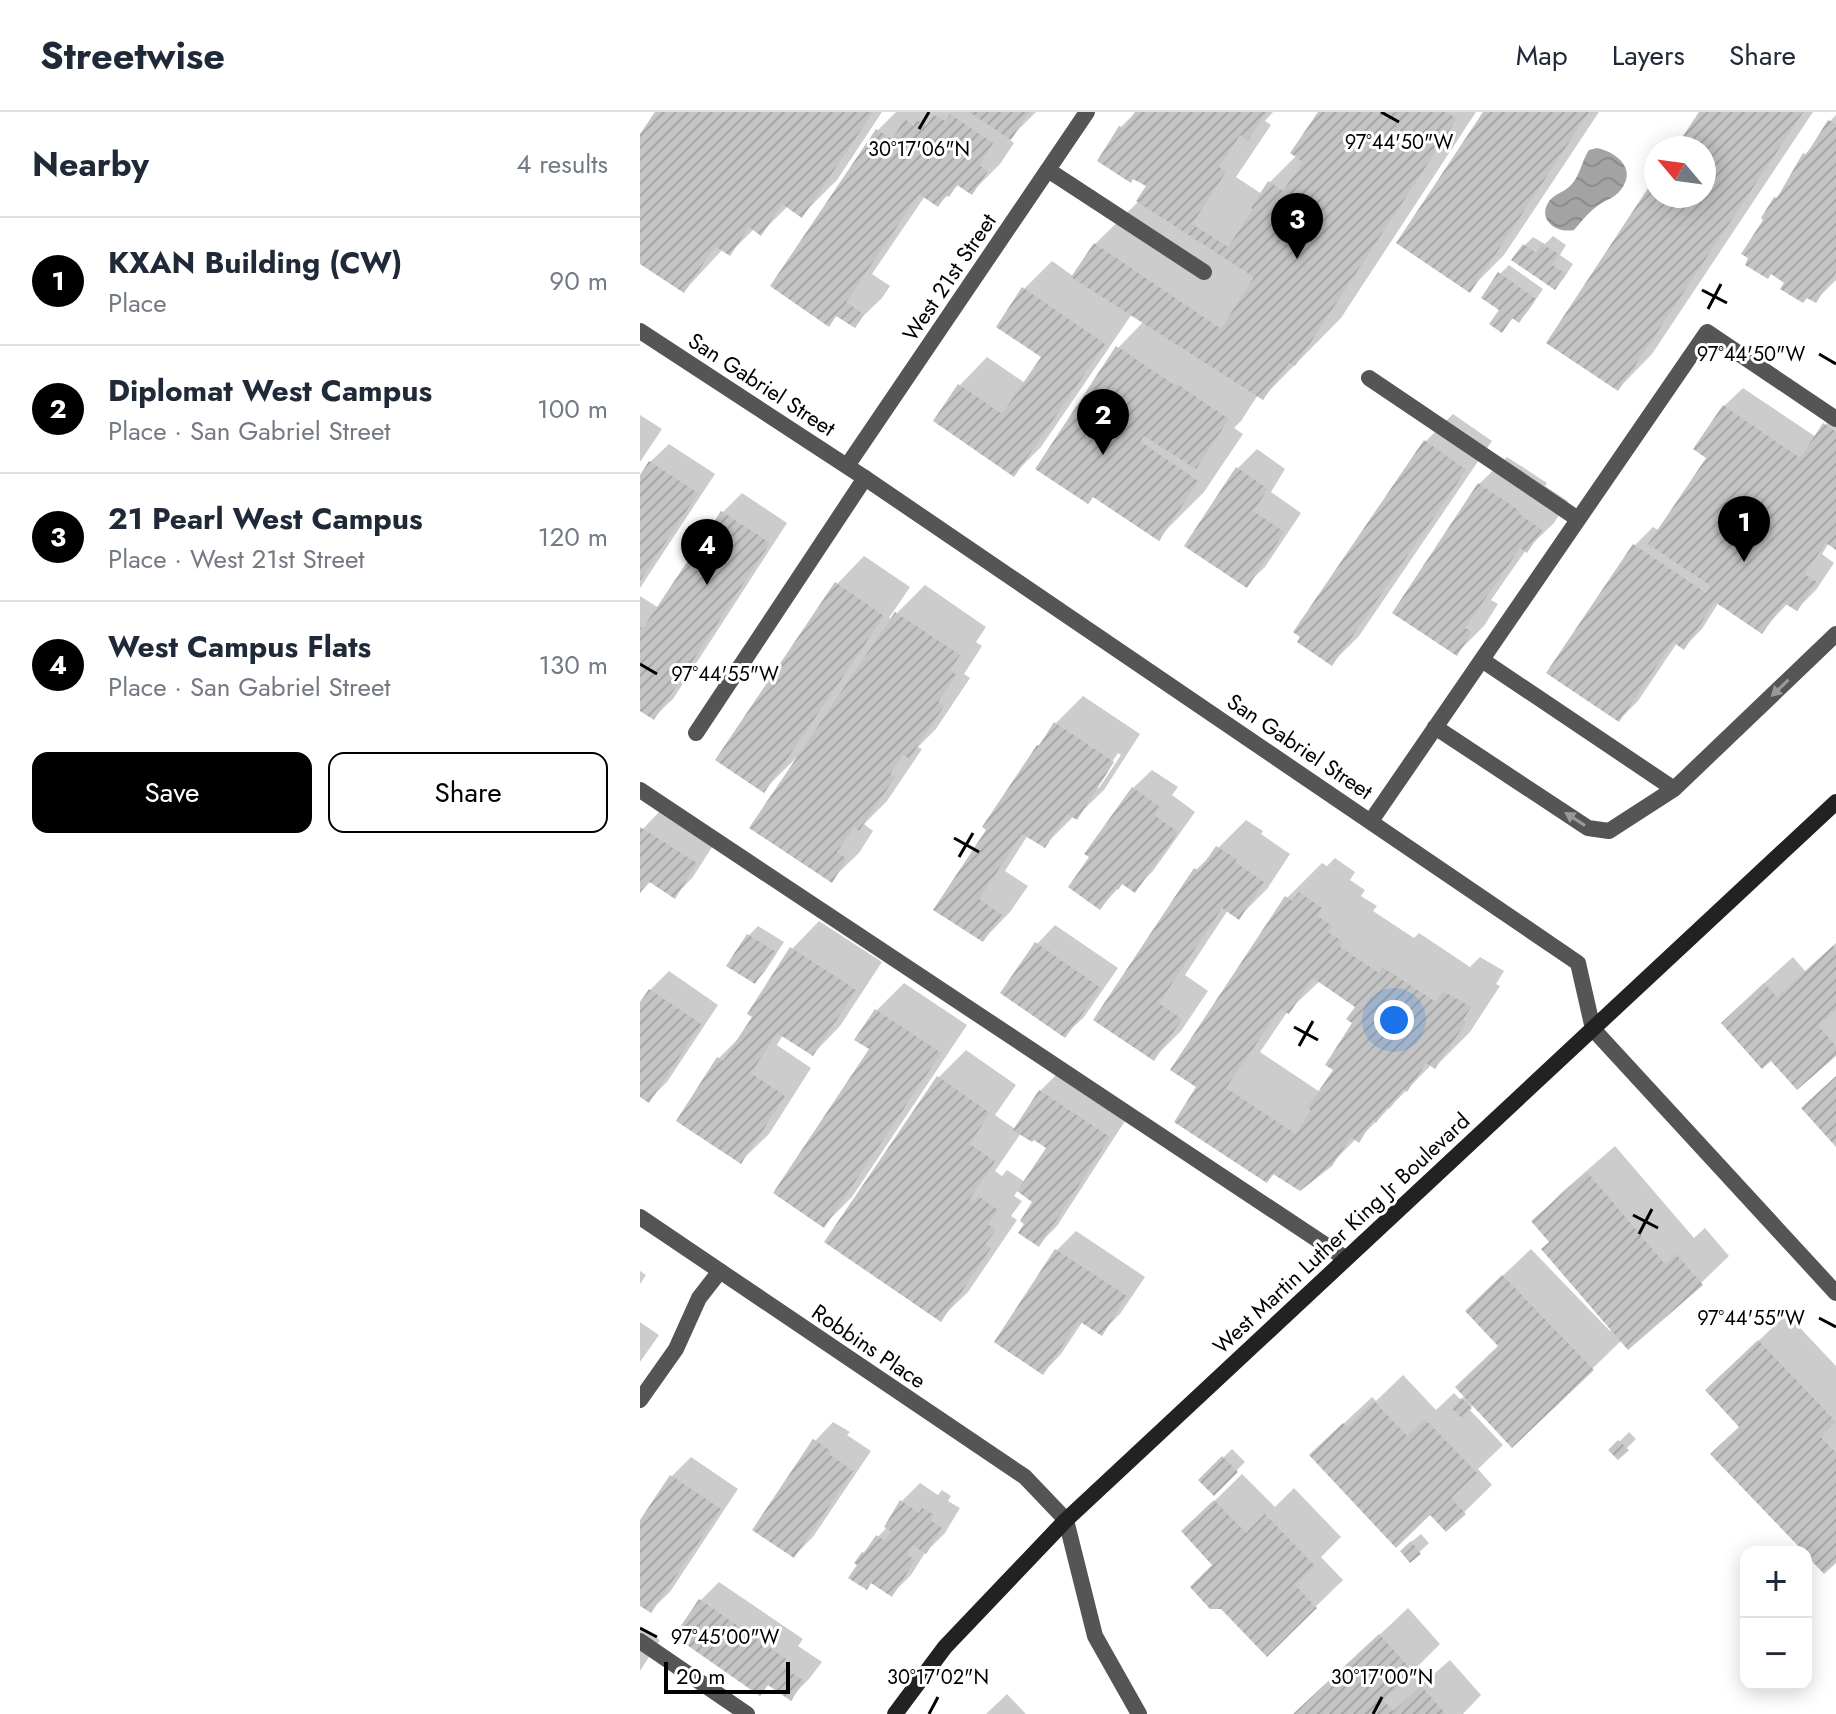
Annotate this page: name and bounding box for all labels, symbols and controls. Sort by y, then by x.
text: Streetwise [40,28,225,83]
text: Map [1516,35,1568,76]
text: Layers [1612,35,1685,76]
text: Share [1729,35,1796,76]
text: 97°44'50"W [1345,128,1453,157]
text: 30°17'06"N [868,135,970,164]
north arrow [1644,136,1716,208]
text: Nearby [32,140,149,189]
text: 4 results [516,145,608,183]
pin: 3 [1271,193,1323,259]
street label: West 21st Street [894,206,1004,347]
text: KXAN Building (CW) [108,241,402,284]
text: 1 [51,262,65,300]
text: 90 m [549,262,608,300]
text: Place [108,284,167,322]
street label: San Gabriel Street [682,324,842,444]
text: 97°44'50"W [1697,340,1805,369]
text: Diplomat West Campus [108,369,432,412]
pin: 2 [1077,389,1129,455]
text: 2 [49,390,67,428]
text: 100 m [537,390,608,428]
text: Place · San Gabriel Street [108,412,391,450]
pin: 1 [1718,496,1770,562]
text: 21 Pearl West Campus [108,497,423,540]
text: 3 [50,518,66,556]
text: 120 m [538,518,608,556]
pin: 4 [681,519,733,585]
text: Place · West 21st Street [108,540,365,578]
text: West Campus Flats [108,625,371,668]
text: 4 [49,646,67,684]
text: 130 m [538,646,608,684]
text: 97°44'55"W [671,660,779,689]
text: Place · San Gabriel Street [108,668,391,706]
one-way arrow [1770,679,1789,697]
street label: San Gabriel Street [1221,685,1380,807]
button: Save [32,752,312,833]
button: Share [328,752,608,833]
one-way arrow [1564,812,1586,827]
your location [1374,1000,1414,1040]
street label: West Martin Luther King Jr Boulevard [1205,1105,1477,1361]
street label: Robbins Place [805,1296,933,1396]
text: 97°44'55"W [1697,1304,1805,1333]
map controls [1740,1546,1812,1690]
button: + [1740,1546,1812,1618]
button: − [1740,1618,1812,1690]
text: 97°45'00"W [671,1623,780,1652]
scale bar [664,1658,790,1694]
text: 20 m [676,1660,725,1692]
text: 30°17'02"N [887,1663,989,1692]
text: 30°17'00"N [1331,1663,1433,1692]

